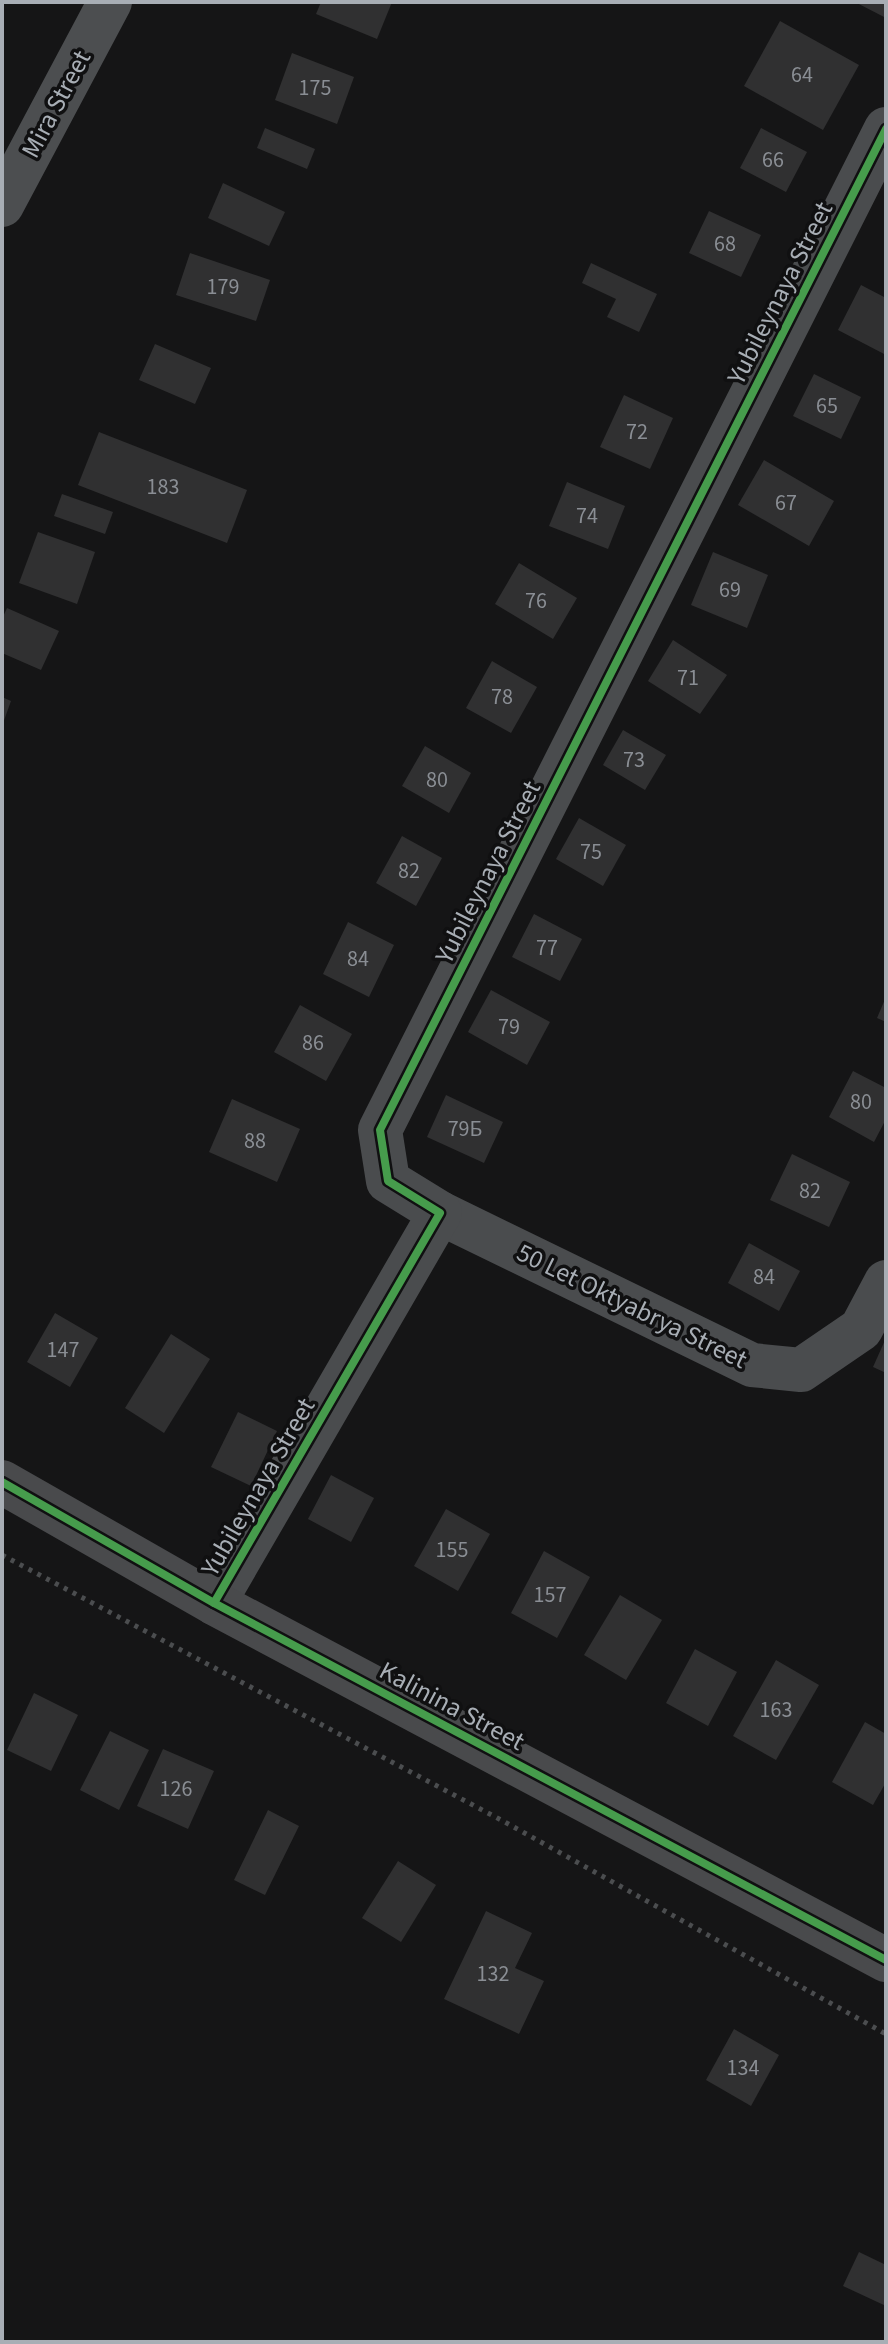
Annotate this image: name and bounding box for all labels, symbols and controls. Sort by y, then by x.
street label: Mira Street [12,43,100,164]
house number: 64 [791,59,813,91]
house number: 175 [299,72,331,104]
house number: 66 [762,144,784,176]
street label: Yubileynaya Street [718,195,842,392]
house number: 68 [714,228,736,260]
house number: 179 [207,271,239,303]
house number: 65 [816,390,838,422]
house number: 72 [626,416,648,448]
house number: 183 [147,471,179,503]
house number: 67 [775,487,797,519]
house number: 74 [576,500,598,532]
house number: 69 [719,574,741,606]
house number: 76 [525,585,547,617]
house number: 71 [677,662,699,694]
house number: 78 [491,681,513,713]
house number: 73 [623,744,645,776]
house number: 80 [426,764,448,796]
street label: Yubileynaya Street [426,774,550,971]
house number: 75 [580,836,602,868]
house number: 82 [398,855,420,887]
house number: 77 [536,932,558,964]
house number: 84 [347,943,369,975]
house number: 79 [498,1011,520,1043]
house number: 86 [302,1027,324,1059]
house number: 80 [850,1086,872,1118]
house number: 79Б [448,1113,482,1145]
house number: 88 [244,1125,266,1157]
house number: 82 [799,1175,821,1207]
street label: 50 Let Oktyabrya Street [511,1234,754,1378]
house number: 84 [753,1261,775,1293]
house number: 147 [47,1334,79,1366]
street label: Yubileynaya Street [191,1391,324,1584]
house number: 155 [436,1534,468,1566]
house number: 157 [534,1579,566,1611]
street label: Kalinina Street [373,1652,531,1760]
house number: 163 [760,1694,792,1726]
house number: 126 [160,1773,192,1805]
house number: 132 [477,1958,509,1990]
house number: 134 [727,2052,759,2084]

